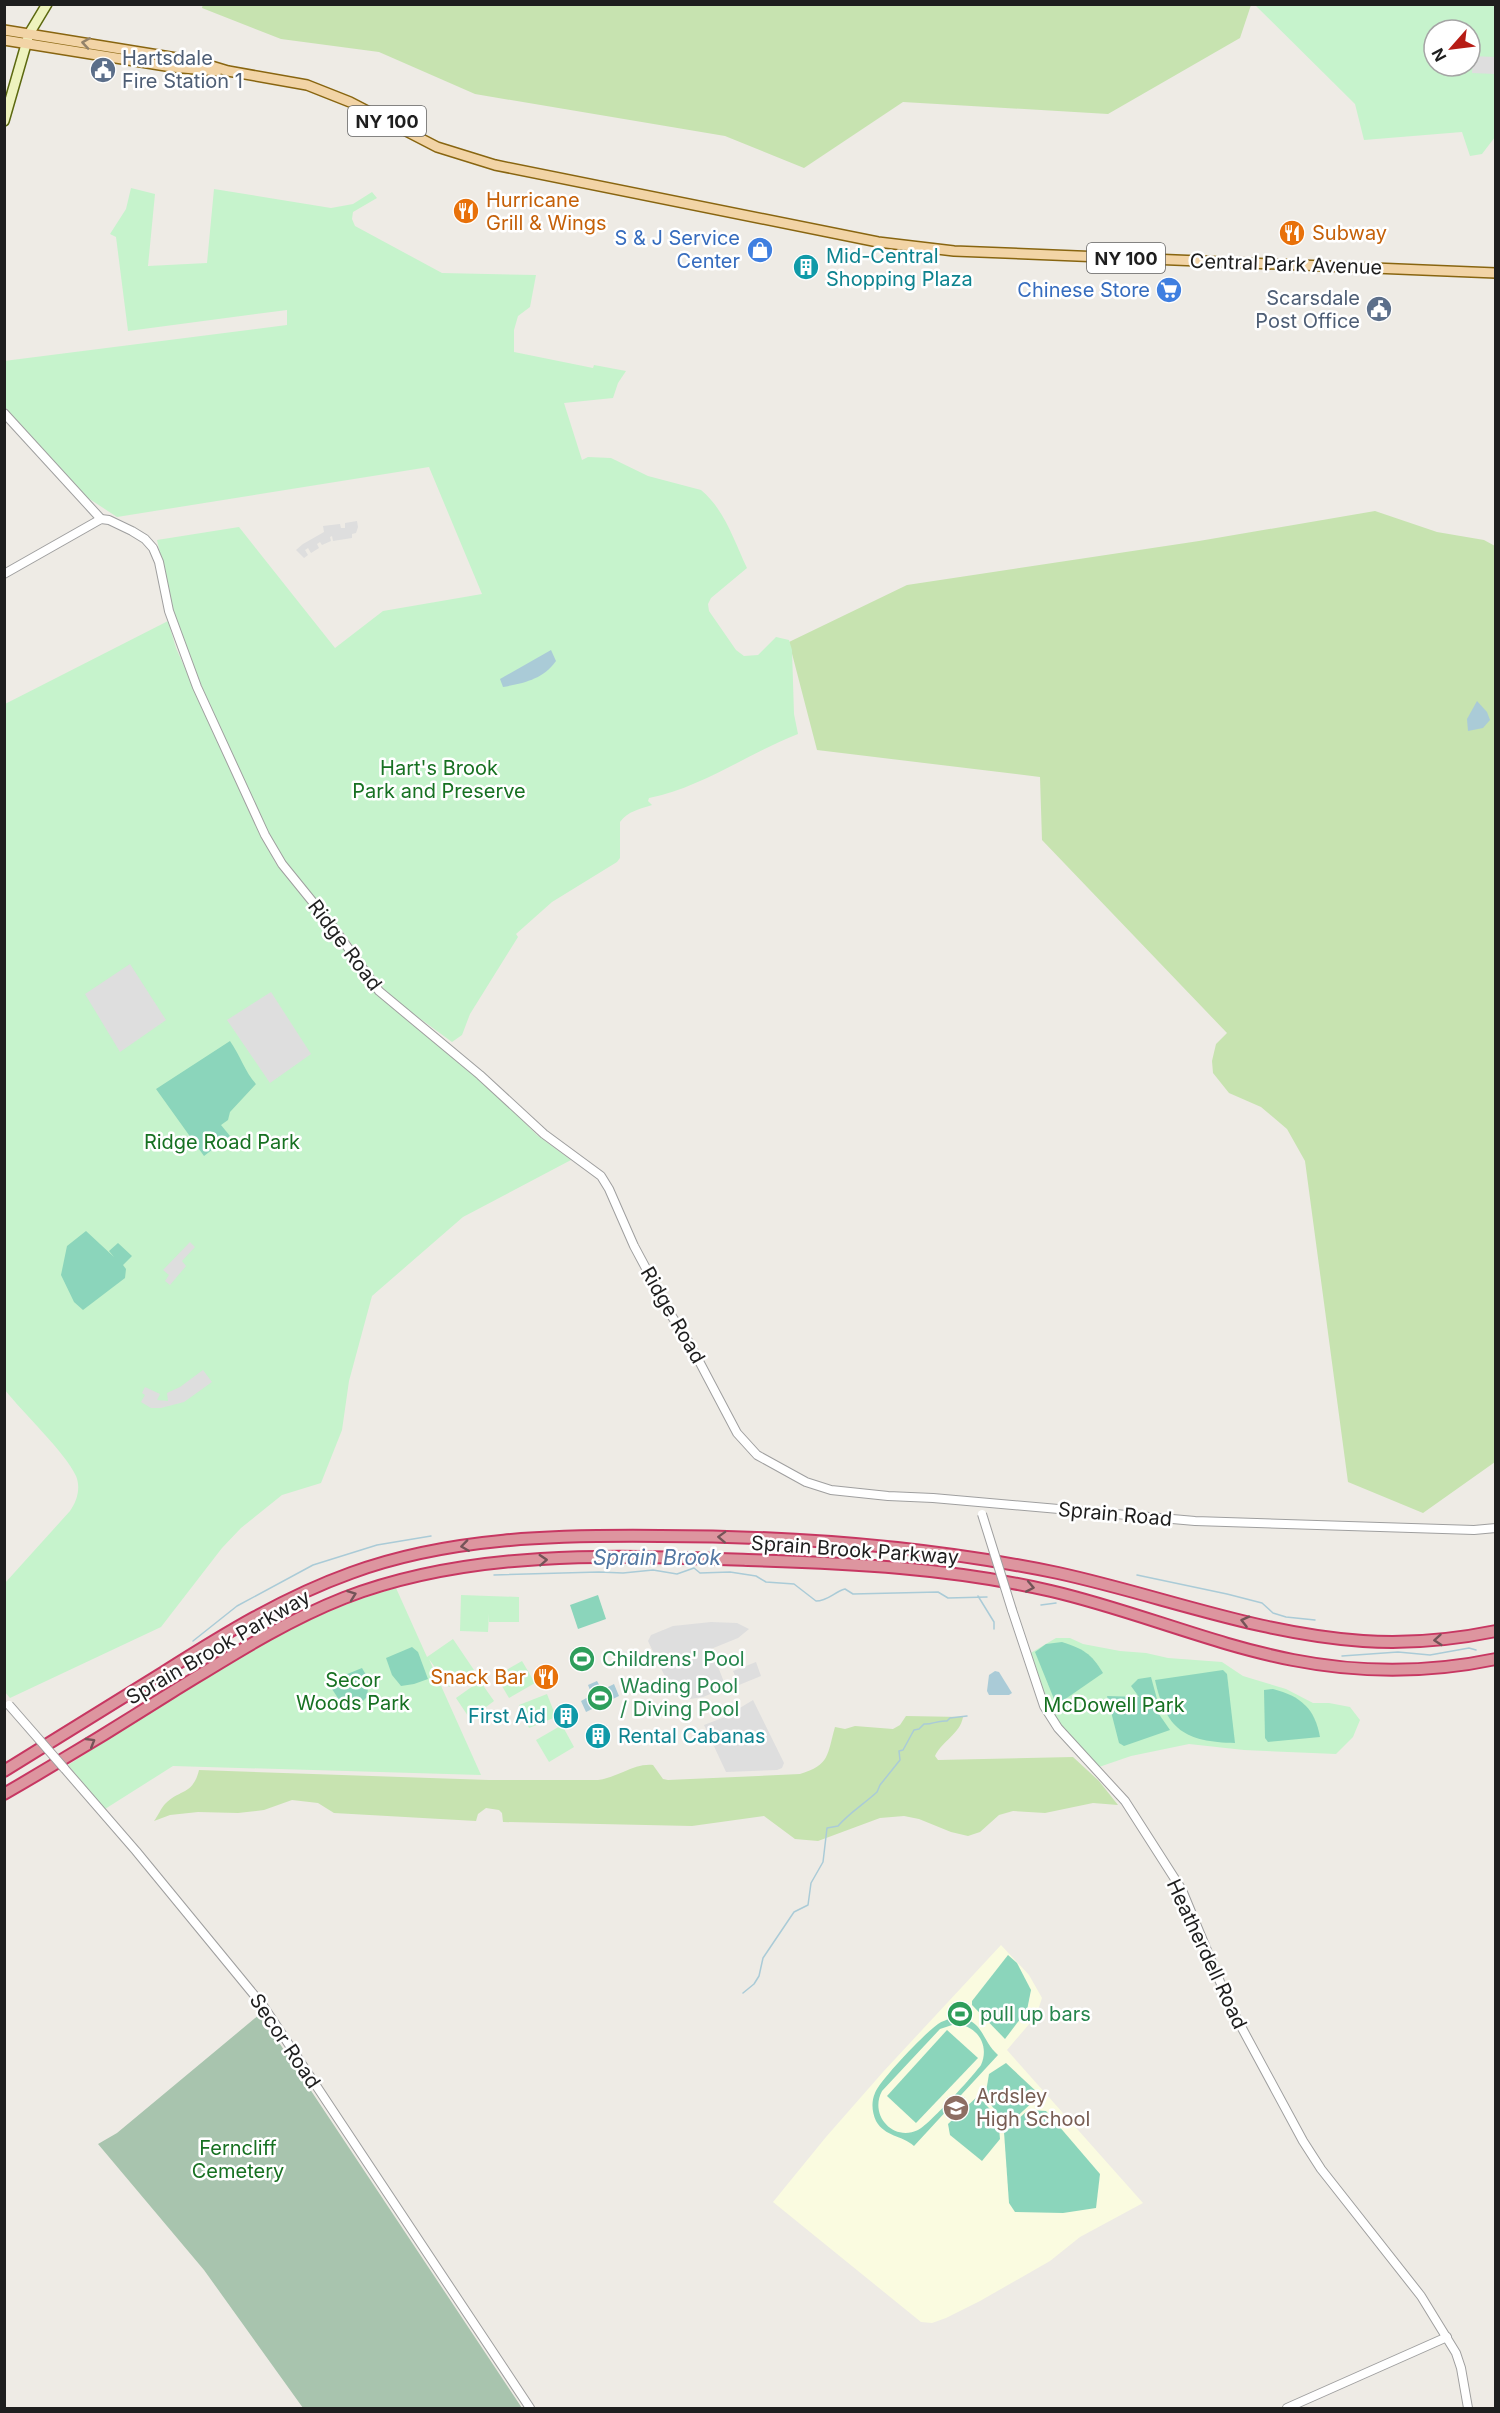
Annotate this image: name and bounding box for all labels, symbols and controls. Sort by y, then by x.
north arrow [1422,18,1482,78]
one-way arrow [82,37,92,50]
text: N [1427,45,1450,65]
place label: Hartsdale Fire Station 1 [122,46,243,93]
public building icon: Hartsdale Fire Station 1 [88,55,118,85]
road number: NY 100 [348,106,426,136]
place label: Hurricane Grill & Wings [486,188,607,235]
restaurant icon: Hurricane Grill & Wings [451,196,481,226]
restaurant icon: Subway [1277,218,1307,248]
place label: Subway [1312,221,1387,245]
place label: S & J Service Center [614,226,740,273]
shop icon: S & J Service Center [745,235,775,265]
road number: NY 100 [1087,243,1165,273]
place label: Mid-Central Shopping Plaza [826,244,973,291]
street label: Central Park Avenue [1189,249,1383,279]
building icon: Mid-Central Shopping Plaza [791,252,821,282]
supermarket icon: Chinese Store [1154,275,1184,305]
place label: Chinese Store [1017,278,1150,302]
place label: Scarsdale Post Office [1255,286,1360,333]
public building icon: Scarsdale Post Office [1364,294,1394,324]
park label: Hart's Brook Park and Preserve [352,756,526,803]
street label: Ridge Road [303,895,387,995]
park label: Ridge Road Park [144,1130,300,1154]
street label: Ridge Road [636,1262,710,1368]
street label: Sprain Road [1057,1497,1173,1531]
one-way arrow [718,1530,727,1543]
street label: Sprain Brook Parkway [750,1531,960,1569]
one-way arrow [460,1539,469,1551]
water label: Sprain Brook [593,1545,722,1570]
one-way arrow [538,1554,547,1567]
one-way arrow [1025,1580,1035,1593]
street label: Sprain Brook Parkway [122,1585,314,1709]
one-way arrow [346,1590,357,1603]
one-way arrow [1240,1616,1250,1629]
one-way arrow [1433,1633,1442,1646]
sports icon: Childrens' Pool [567,1644,597,1674]
place label: Childrens' Pool [602,1647,745,1671]
restaurant icon: Snack Bar [531,1662,561,1692]
place label: Snack Bar [430,1665,526,1689]
park label: Secor Woods Park [296,1668,410,1715]
place label: Wading Pool / Diving Pool [620,1674,739,1721]
sports icon: Wading Pool / Diving Pool [585,1683,615,1713]
park label: McDowell Park [1043,1693,1185,1717]
building icon: First Aid [551,1701,581,1731]
place label: First Aid [468,1704,546,1728]
building icon: Rental Cabanas [583,1721,613,1751]
place label: Rental Cabanas [618,1724,766,1748]
one-way arrow [85,1738,95,1750]
street label: Heatherdell Road [1162,1875,1252,2033]
street label: Secor Road [244,1989,326,2093]
sports icon: pull up bars [945,1999,975,2029]
place label: pull up bars [980,2002,1091,2026]
place label: Ardsley High School [976,2084,1090,2131]
school or university icon: Ardsley High School [941,2093,971,2123]
park label: Ferncliff Cemetery [192,2136,284,2183]

